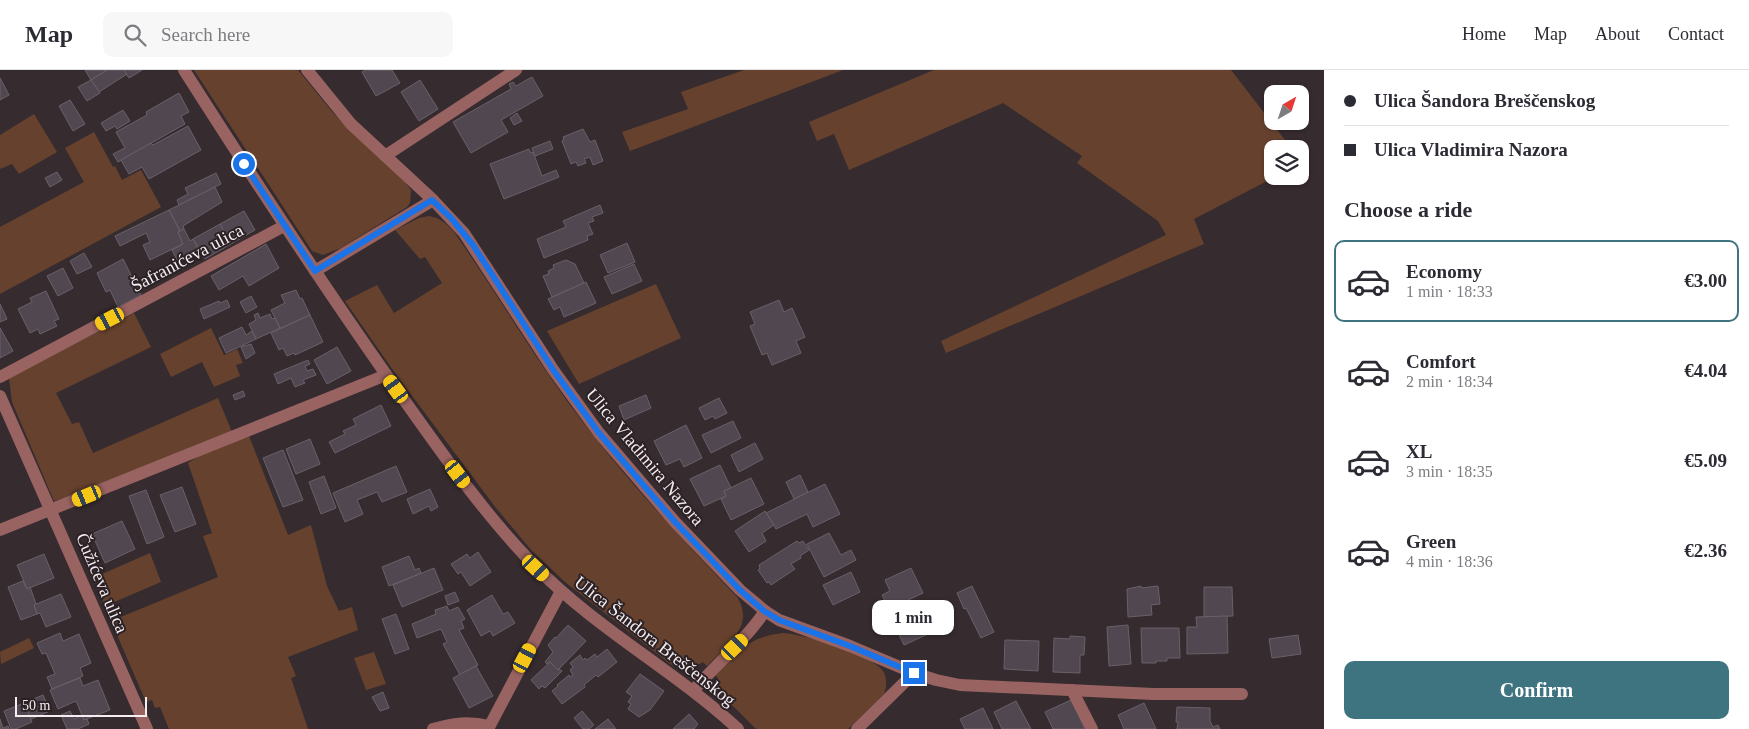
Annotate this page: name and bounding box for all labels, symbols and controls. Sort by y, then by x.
search box [103,12,453,57]
text: Map [25,21,73,47]
icon: search [121,21,149,49]
text: Search here [161,24,250,45]
text: Home [1462,24,1506,44]
text: Map [1534,24,1567,44]
text: About [1595,24,1640,44]
text: Contact [1668,24,1724,44]
north arrow [1264,85,1309,130]
map controls [1264,85,1309,185]
text: Ulica Šandora Breščenskog [1374,90,1595,111]
text: Ulica Vladimira Nazora [1374,139,1568,160]
button: layers [1264,140,1309,185]
route start [233,153,255,175]
text: Choose a ride [1344,197,1472,222]
street label: Šafranićeva ulica [127,219,247,296]
icon: car [1346,259,1391,304]
text: Economy [1406,261,1482,282]
text: €3.00 [1684,270,1727,291]
text: 1 min · 18:33 [1406,283,1493,300]
car [93,306,126,332]
icon: car [1346,349,1391,394]
text: Comfort [1406,351,1476,372]
text: €4.04 [1684,360,1727,381]
car [381,372,410,406]
text: 2 min · 18:34 [1406,373,1493,390]
street label: Ulica Vladimira Nazora [582,384,708,530]
icon: car [1346,439,1391,484]
text: XL [1406,441,1432,462]
text: €5.09 [1684,450,1727,471]
car [442,458,473,490]
text: 3 min · 18:35 [1406,463,1493,480]
car [70,483,103,509]
icon: car [1346,529,1391,574]
street label: Čužićeva ulica [72,530,133,636]
text: Green [1406,531,1456,552]
text: €2.36 [1684,540,1727,561]
car [519,552,552,584]
text: 4 min · 18:36 [1406,553,1493,570]
street label: Ulica Šandora Breščenskog [570,571,740,710]
callout: 1 min [873,600,955,636]
text: 1 min [894,609,932,626]
car [718,631,751,663]
car [511,641,538,675]
button: Confirm [1344,661,1729,719]
route end [903,662,925,684]
scale bar [15,694,148,717]
text: 50 m [22,698,50,713]

